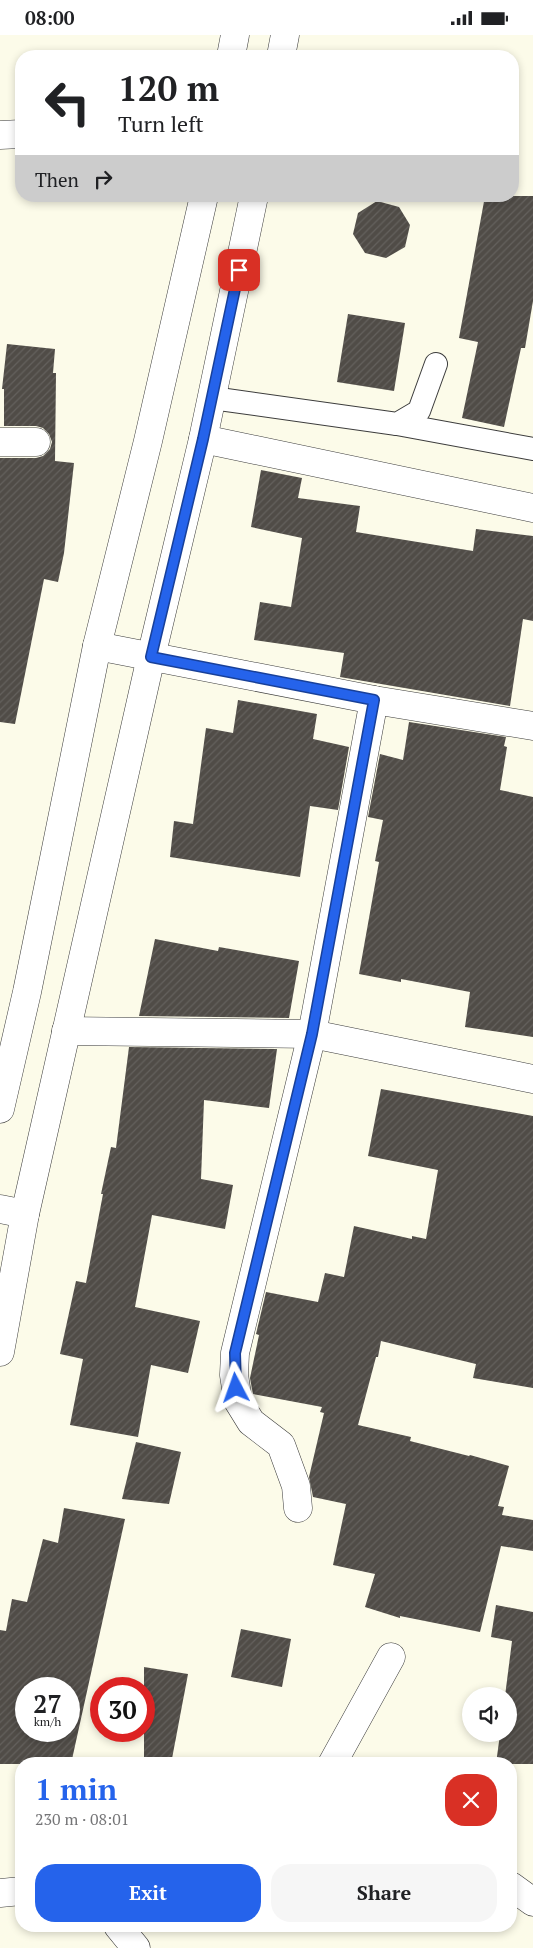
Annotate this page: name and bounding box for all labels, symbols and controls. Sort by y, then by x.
text: 08:00 [25,5,74,30]
text: 120 m [118,65,219,111]
icon: left [35,70,100,135]
text: Turn left [118,109,204,138]
icon: right [89,165,117,193]
text: Then [35,167,79,192]
pin [218,249,260,291]
icon: arrive [225,256,253,284]
position arrow [209,1361,261,1413]
speed limit sign: 30 [90,1677,155,1742]
text: 27 [33,1687,62,1720]
map controls [462,1687,517,1742]
button: sound [462,1687,517,1742]
text: km/h [34,1714,61,1729]
text: 1 min [35,1769,117,1809]
button: close [445,1774,497,1826]
text: 230 m · 08:01 [35,1808,129,1830]
button: Exit [35,1864,261,1922]
button: Share [271,1864,497,1922]

